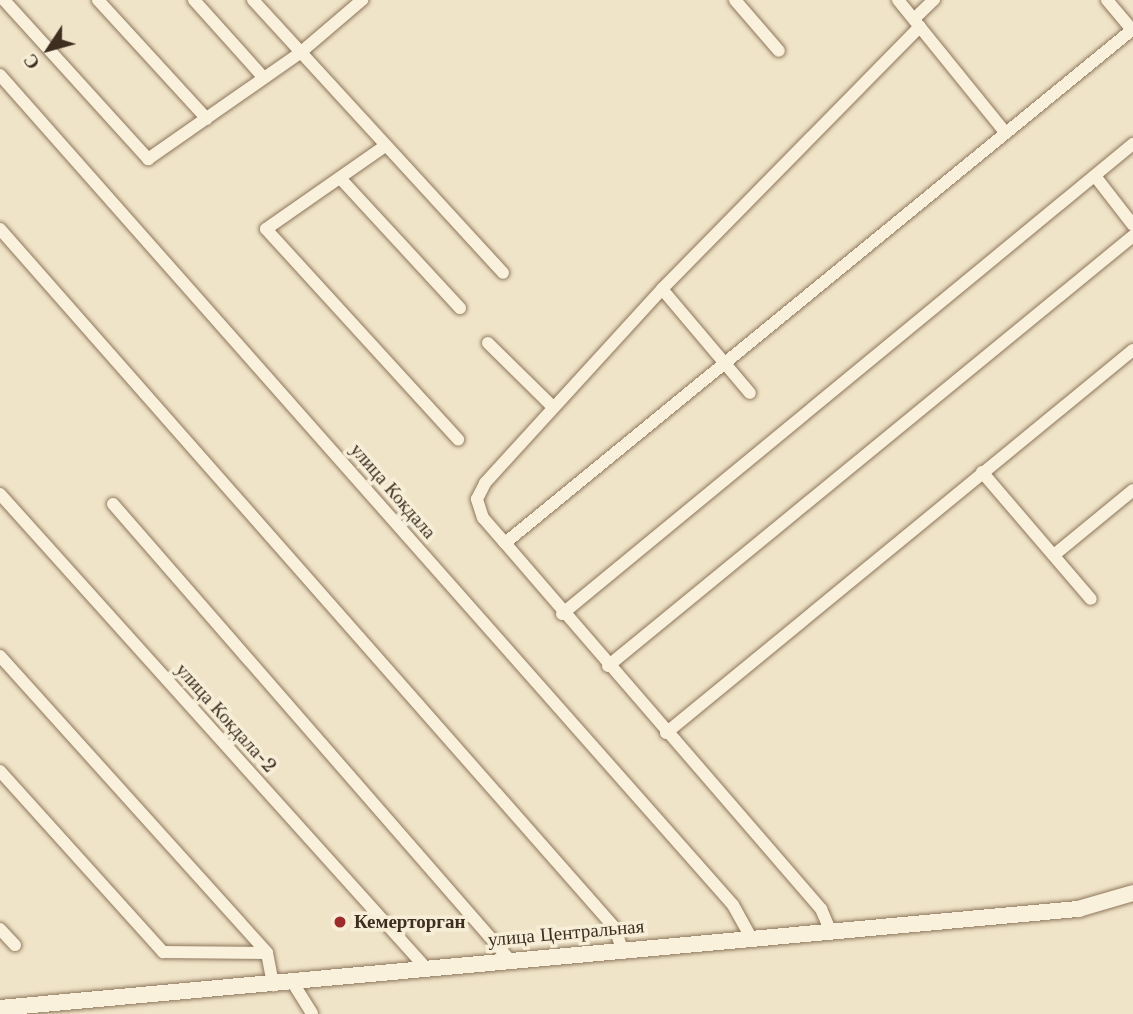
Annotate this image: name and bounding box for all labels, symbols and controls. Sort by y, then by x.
north arrow [14,14,84,84]
text: С [18,49,45,74]
street label: улица Кокдала [345,439,441,543]
street label: улица Кокдала-2 [171,659,281,777]
place label: Кемерторган [354,911,465,933]
marker: Кемерторган [332,914,348,930]
street label: улица Центральная [487,915,645,951]

